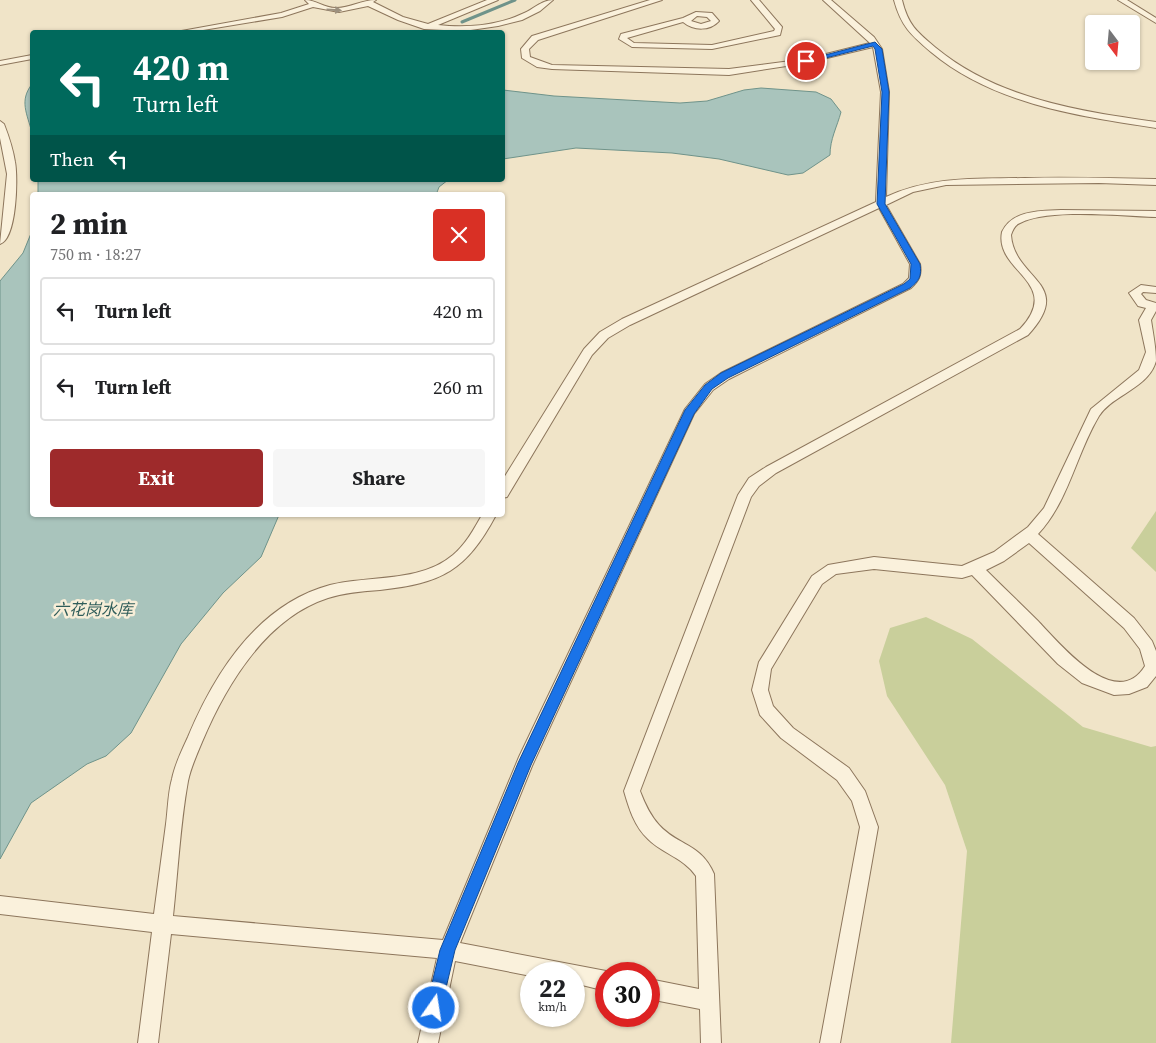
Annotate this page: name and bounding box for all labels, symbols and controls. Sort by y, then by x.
one-way arrow [326,6,342,14]
north arrow [1085,15,1140,70]
map controls [1085,15,1140,70]
pin [785,40,827,82]
text: 420 m [133,44,229,92]
icon: arrive [792,47,820,75]
icon: left [50,50,115,115]
text: Turn left [133,89,218,119]
icon: left [104,145,132,173]
text: Then [50,146,94,172]
text: 2 min [50,203,128,244]
button: close [433,209,485,261]
text: 750 m · 18:27 [50,243,141,265]
icon: left [52,297,80,325]
text: Turn left [95,298,171,324]
text: 420 m [433,298,483,324]
icon: left [52,373,80,401]
text: Turn left [95,374,171,400]
text: 260 m [433,374,483,400]
button: Exit [50,449,263,507]
button: Share [273,449,485,507]
water label: 六花岗水库 [53,598,136,620]
speed limit sign: 30 [595,962,660,1027]
text: 22 [539,971,566,1005]
position arrow [407,981,459,1033]
text: km/h [538,999,567,1015]

